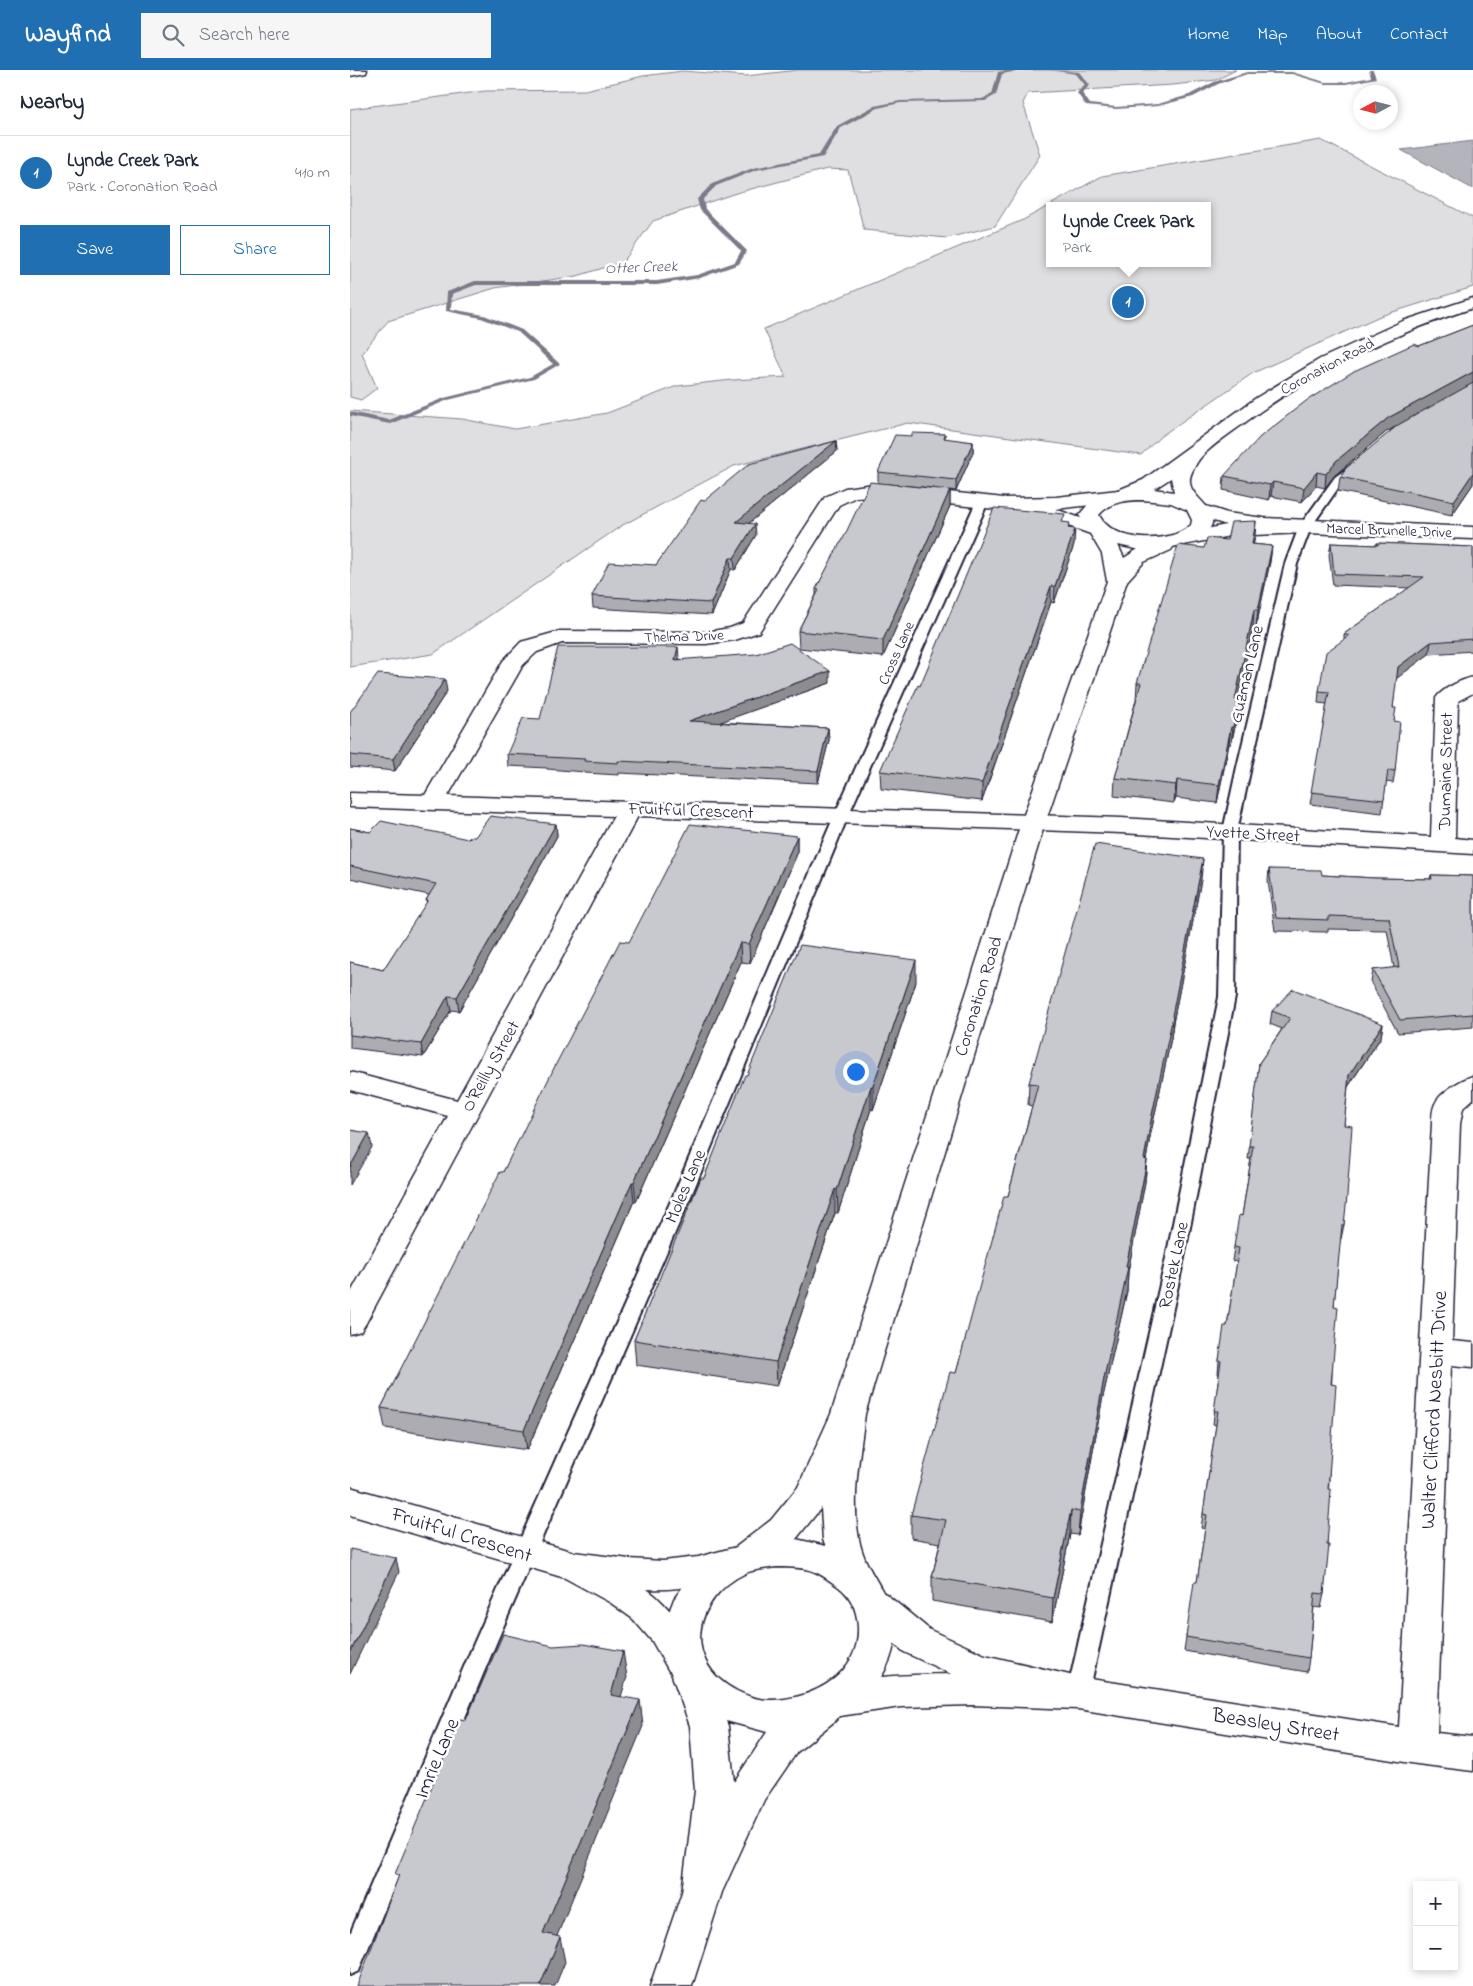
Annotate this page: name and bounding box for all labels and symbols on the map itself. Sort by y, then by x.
north arrow [1353,85,1398,130]
water label: Otter Creek [604,255,679,281]
pin: 1 [1112,283,1144,321]
street label: Coronation Road [1277,333,1379,401]
street label: Marcel Brunelle Drive [1326,518,1452,544]
street label: Cross Lane [873,618,921,689]
street label: Guzman Lane [1224,622,1272,726]
street label: Thelma Drive [644,625,725,649]
street label: Dumaine Street [1433,712,1461,831]
street label: Fruitful Crescent [627,797,754,827]
street label: Yvette Street [1205,820,1300,850]
street label: Coronation Road [949,934,1010,1060]
street label: O'Reilly Street [456,1017,528,1117]
your location [843,1059,869,1085]
street label: Moles Lane [660,1145,714,1228]
street label: Rostek Lane [1153,1219,1197,1311]
street label: Walter Clifford Nesbitt Drive [1414,1289,1456,1530]
street label: Fruitful Crescent [386,1500,536,1572]
street label: Beasley Street [1209,1701,1341,1753]
street label: Imrie Lane [407,1713,468,1804]

